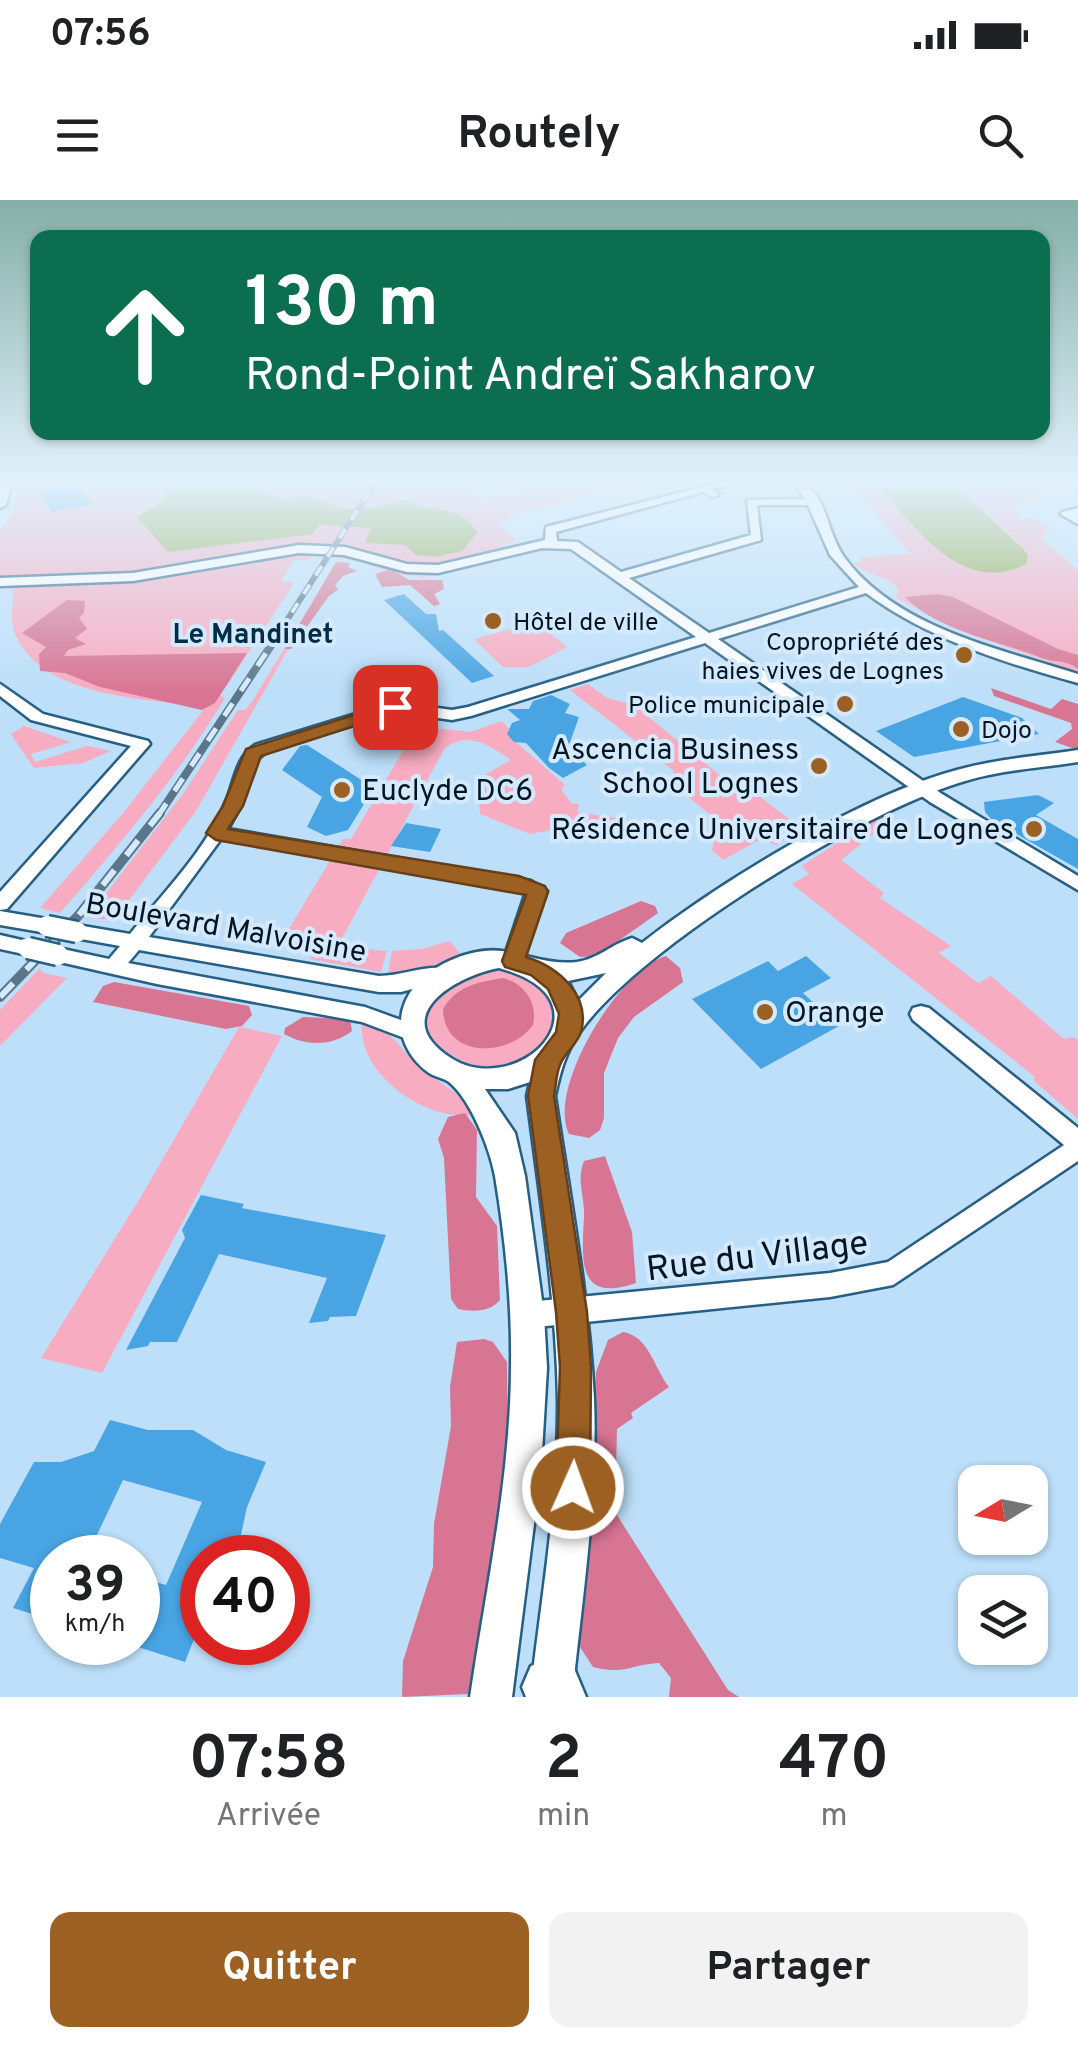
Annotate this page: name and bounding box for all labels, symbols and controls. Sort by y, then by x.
text: 07:56 [50,11,151,60]
text: Routely [458,107,620,164]
icon: menu [50,108,105,163]
icon: search [973,108,1028,163]
text: 130 m [245,262,439,351]
icon: ahead [80,270,210,400]
text: Rond-Point Andreï Sakharov [245,349,816,406]
place label: Hôtel de ville [513,608,658,640]
marker: Hôtel de ville [482,610,504,632]
district label: Le Mandinet [173,618,333,654]
place label: Copropriété des haies vives de Lognes [702,628,944,689]
marker: Copropriété des haies vives de Lognes [953,644,975,666]
pin [353,665,438,750]
icon: arrive [368,680,423,735]
place label: Police municipale [628,691,825,723]
marker: Police municipale [834,693,856,715]
place label: Dojo [981,716,1032,748]
marker: Dojo [950,718,972,740]
place label: Ascencia Business School Lognes [551,733,799,804]
marker: Ascencia Business School Lognes [808,755,830,777]
place label: Euclyde DC6 [362,774,533,811]
marker: Euclyde DC6 [331,779,353,801]
place label: Résidence Universitaire de Lognes [551,813,1014,850]
marker: Résidence Universitaire de Lognes [1023,818,1045,840]
street label: Boulevard Malvoisine [82,887,369,972]
place label: Orange [785,996,884,1033]
marker: Orange [754,1001,776,1023]
street label: Rue du Village [644,1223,871,1293]
position arrow [521,1436,625,1540]
north arrow [958,1465,1048,1555]
map controls [958,1465,1048,1665]
speed limit sign: 40 [180,1535,310,1665]
text: 39 [65,1556,125,1619]
button: layers [958,1575,1048,1665]
text: km/h [65,1609,125,1641]
text: 07:58 [189,1724,348,1800]
text: 2 [545,1724,582,1800]
text: 470 [779,1724,889,1800]
text: Arrivée [216,1797,321,1837]
text: min [537,1797,590,1837]
text: m [821,1797,848,1837]
button: Quitter [50,1912,529,2027]
button: Partager [549,1912,1028,2027]

